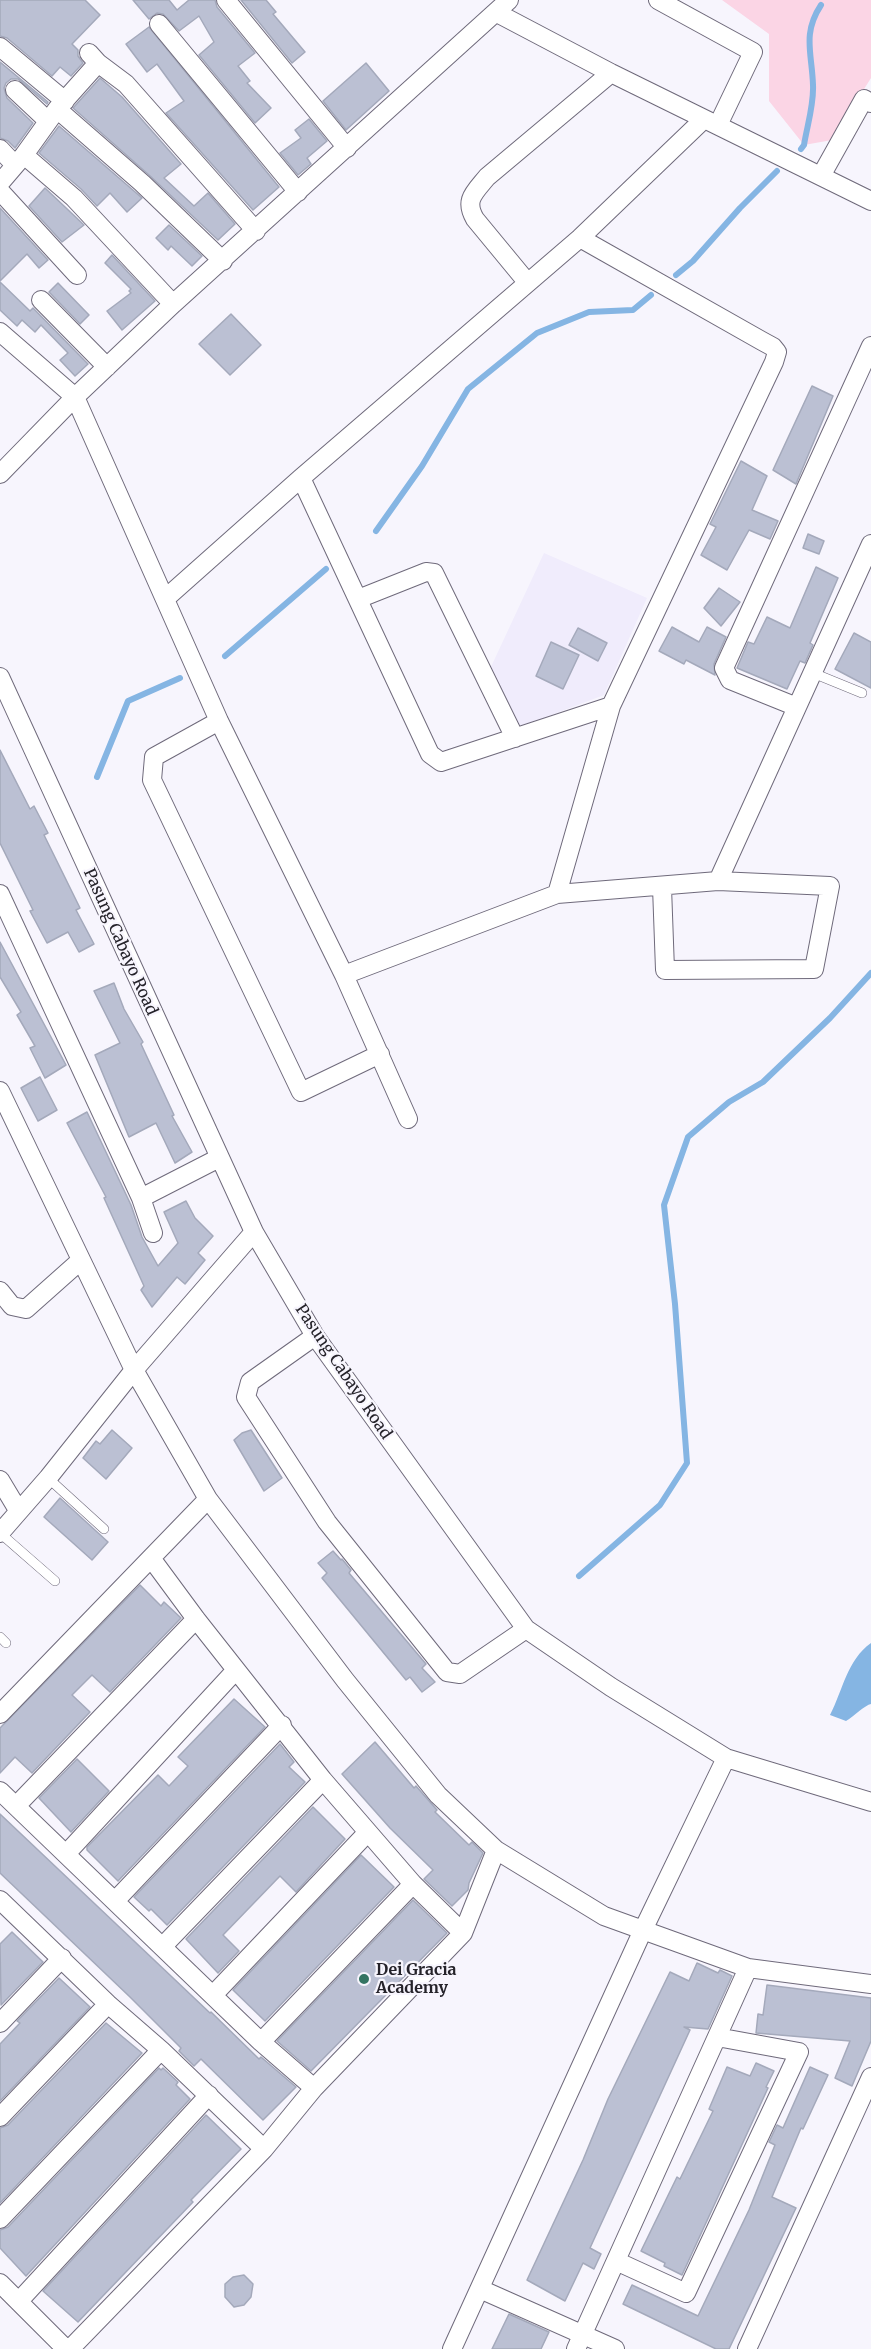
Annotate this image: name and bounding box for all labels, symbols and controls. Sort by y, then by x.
street label: Pasung Cabayo Road [79,866,161,1018]
street label: Pasung Cabayo Road [291,1301,395,1443]
place label: Dei Gracia Academy [376,1960,457,1998]
marker: Dei Gracia Academy [357,1972,371,1986]

